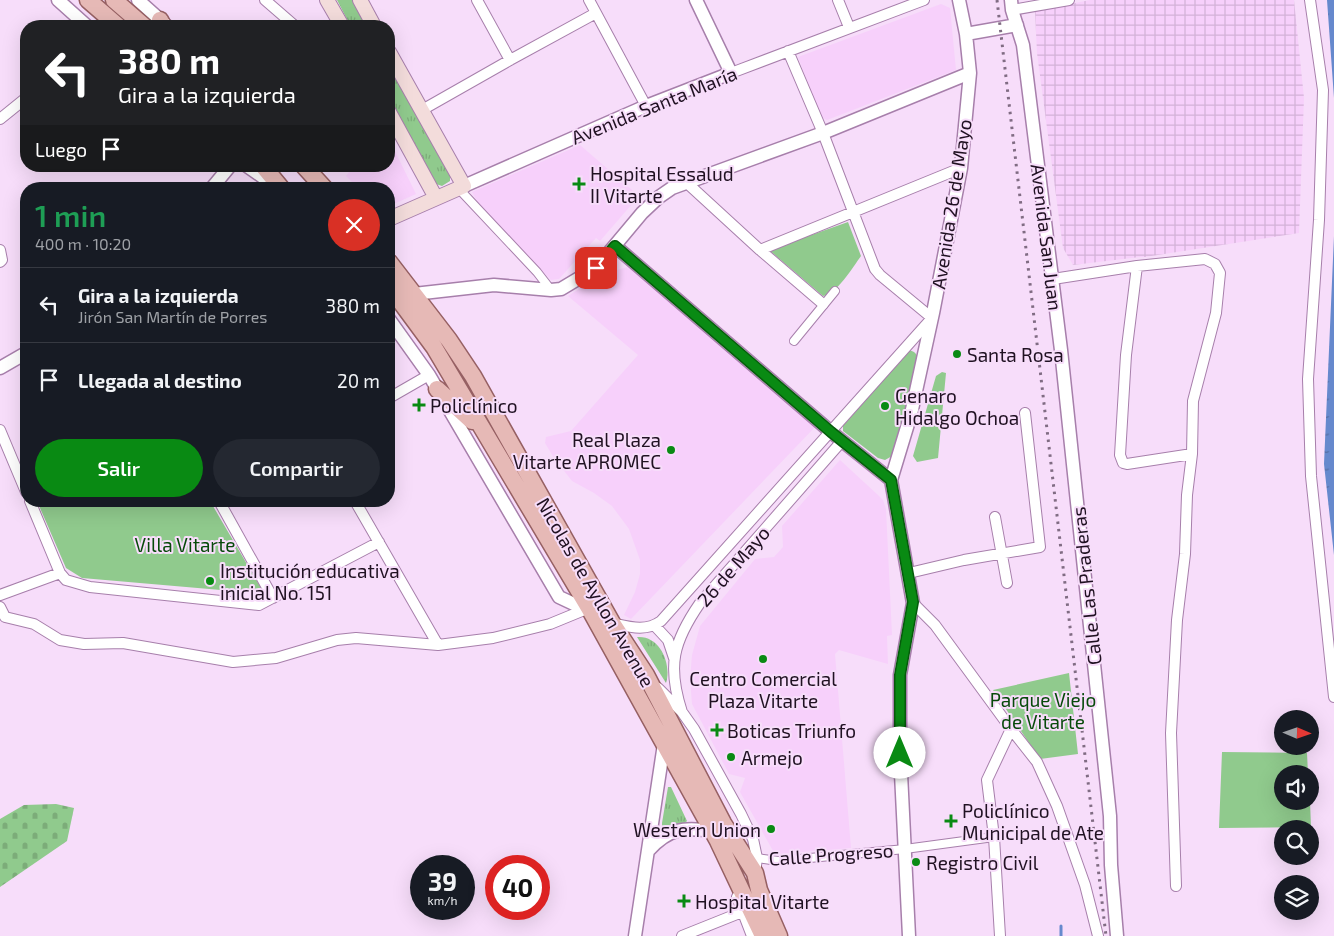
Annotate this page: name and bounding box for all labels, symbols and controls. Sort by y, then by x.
text: 380 m [118,39,220,81]
icon: left [35,40,100,105]
street label: Avenida Santa María [568,61,740,149]
text: Gira a la izquierda [118,81,296,107]
street label: Avenida 26 de Mayo [926,117,976,291]
icon: arrive [97,135,125,163]
text: Luego [35,138,87,161]
place label: Hospital Essalud II Vitarte [590,162,734,207]
street label: Avenida San Juan [1027,162,1067,312]
marker: Hospital Essalud II Vitarte [572,177,586,191]
text: 1 min [35,197,106,233]
button: close [328,199,380,251]
text: 400 m · 10:20 [35,234,131,253]
pin [575,247,617,289]
icon: arrive [582,254,610,282]
text: Gira a la izquierda [78,284,239,307]
icon: left [35,291,63,319]
text: 380 m [326,294,380,317]
text: Jirón San Martín de Porres [78,307,267,326]
place label: Santa Rosa [967,343,1064,366]
marker: Santa Rosa [951,348,963,360]
icon: arrive [35,366,63,394]
text: Llegada al destino [78,369,242,392]
text: 20 m [337,369,380,392]
place label: Genaro Hidalgo Ochoa [895,384,1019,429]
place label: Policlínico [430,394,518,417]
marker: Policlínico [412,398,426,412]
marker: Genaro Hidalgo Ochoa [879,400,891,412]
place label: Real Plaza Vitarte APROMEC [513,428,661,473]
button: Salir [35,439,203,497]
button: Compartir [213,439,380,497]
marker: Real Plaza Vitarte APROMEC [665,444,677,456]
street label: Nicolas de Ayllon Avenue [532,493,660,691]
street label: Calle Las Praderas [1066,506,1106,666]
street label: 26 de Mayo [692,521,774,611]
park label: Villa Vitarte [135,533,235,556]
place label: Institución educativa inicial No. 151 [220,559,400,604]
marker: Institución educativa inicial No. 151 [204,575,216,587]
marker: Centro Comercial Plaza Vitarte [757,653,769,665]
place label: Centro Comercial Plaza Vitarte [689,667,837,712]
park label: Parque Viejo de Vitarte [990,688,1096,733]
north arrow [1274,710,1319,755]
map controls [1274,710,1319,920]
place label: Boticas Triunfo [727,719,856,742]
marker: Boticas Triunfo [711,724,723,736]
position arrow [873,726,925,778]
place label: Armejo [741,746,803,769]
marker: Armejo [725,751,737,763]
button: sound [1274,765,1319,810]
place label: Policlínico Municipal de Ate [962,799,1104,844]
marker: Policlínico Municipal de Ate [944,814,958,828]
place label: Western Union [633,818,761,841]
button: search [1274,820,1319,865]
marker: Western Union [765,823,777,835]
street label: Calle Progreso [768,838,894,870]
place label: Registro Civil [926,851,1039,874]
speed limit sign: 40 [485,855,550,920]
marker: Registro Civil [910,856,922,868]
text: 39 [428,866,457,896]
button: layers [1274,875,1319,920]
place label: Hospital Vitarte [695,890,830,913]
text: km/h [428,893,457,907]
marker: Hospital Vitarte [677,894,691,908]

